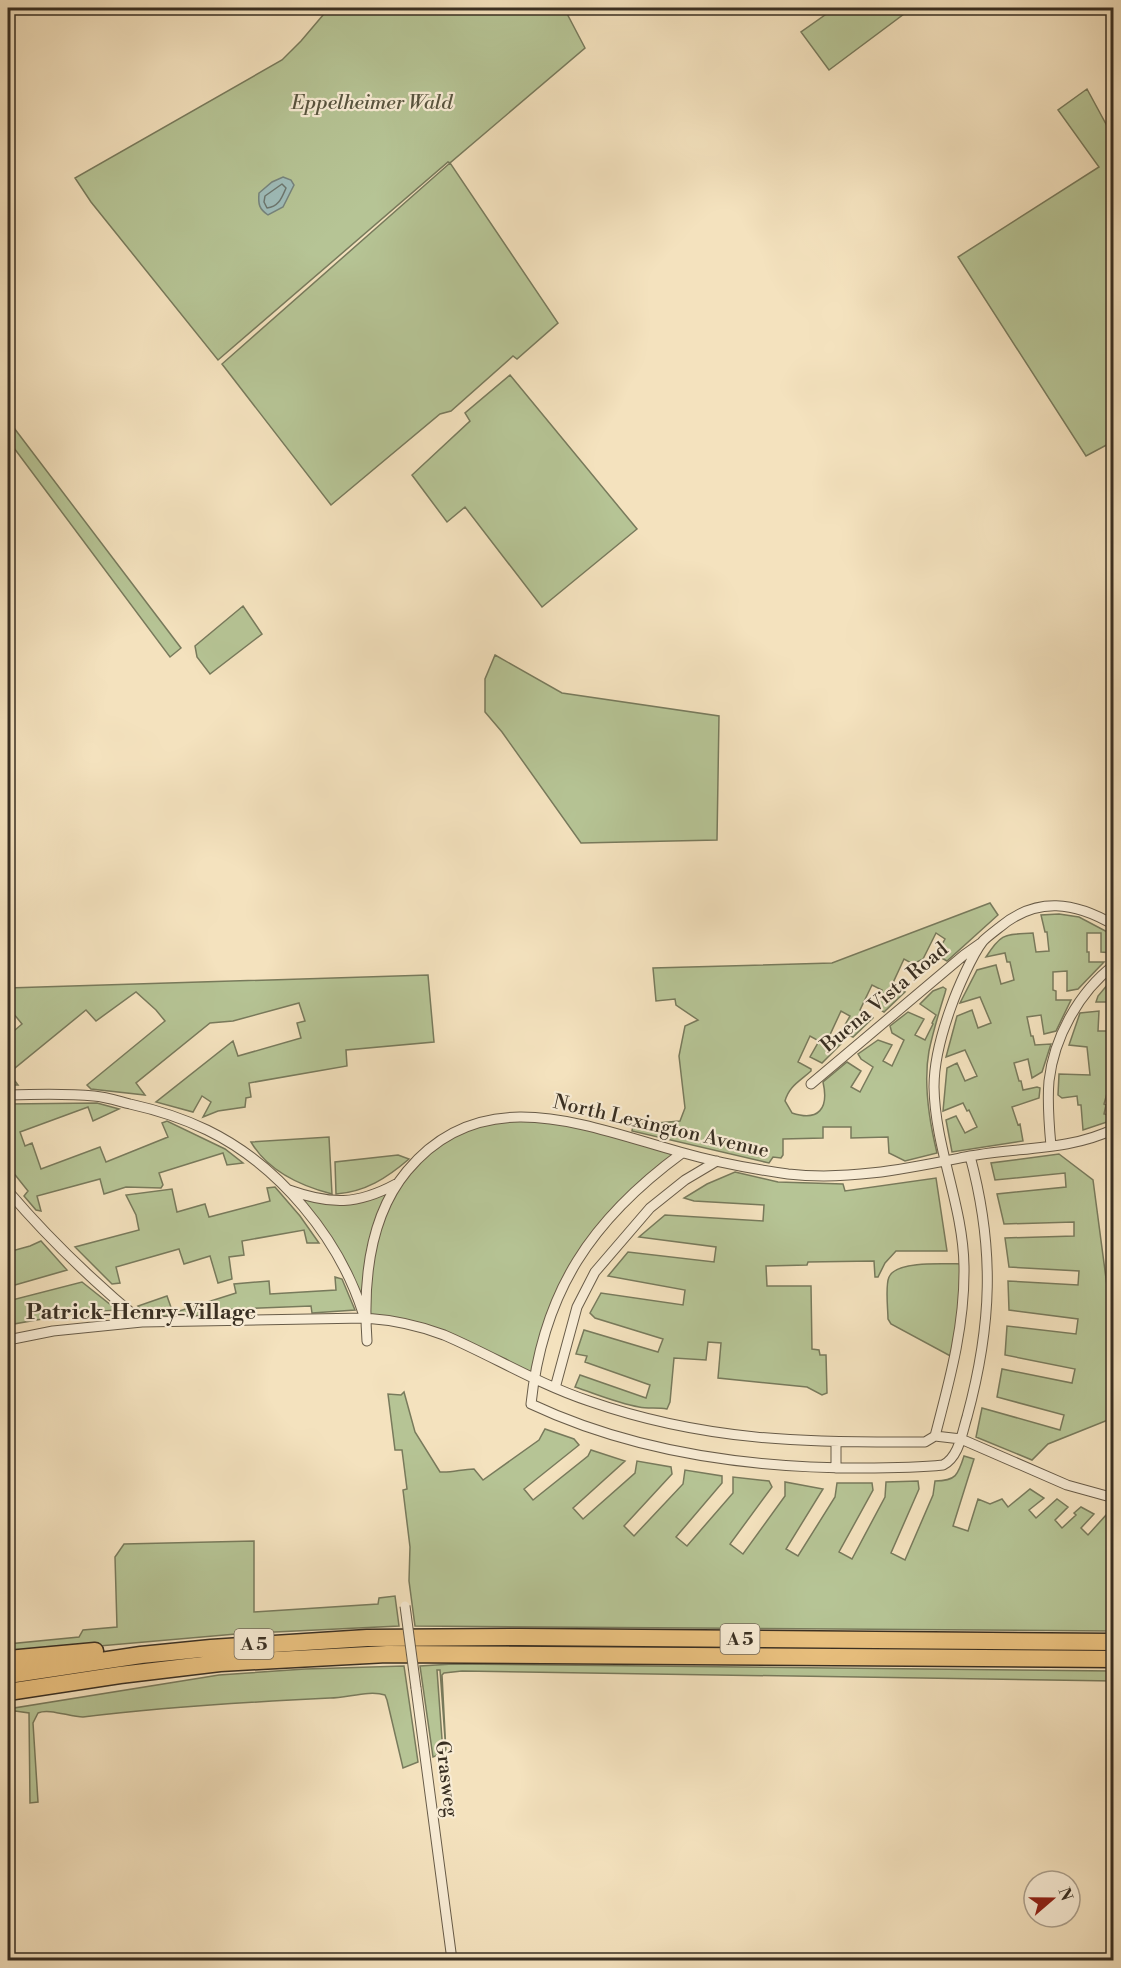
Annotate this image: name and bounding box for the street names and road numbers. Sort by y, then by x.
street label: Buena Vista Road [816,937,954,1059]
street label: North Lexington Avenue [551,1090,771,1164]
road number: A 5 [720,1624,760,1654]
road number: A 5 [234,1629,274,1659]
street label: Grasweg [429,1739,463,1819]

